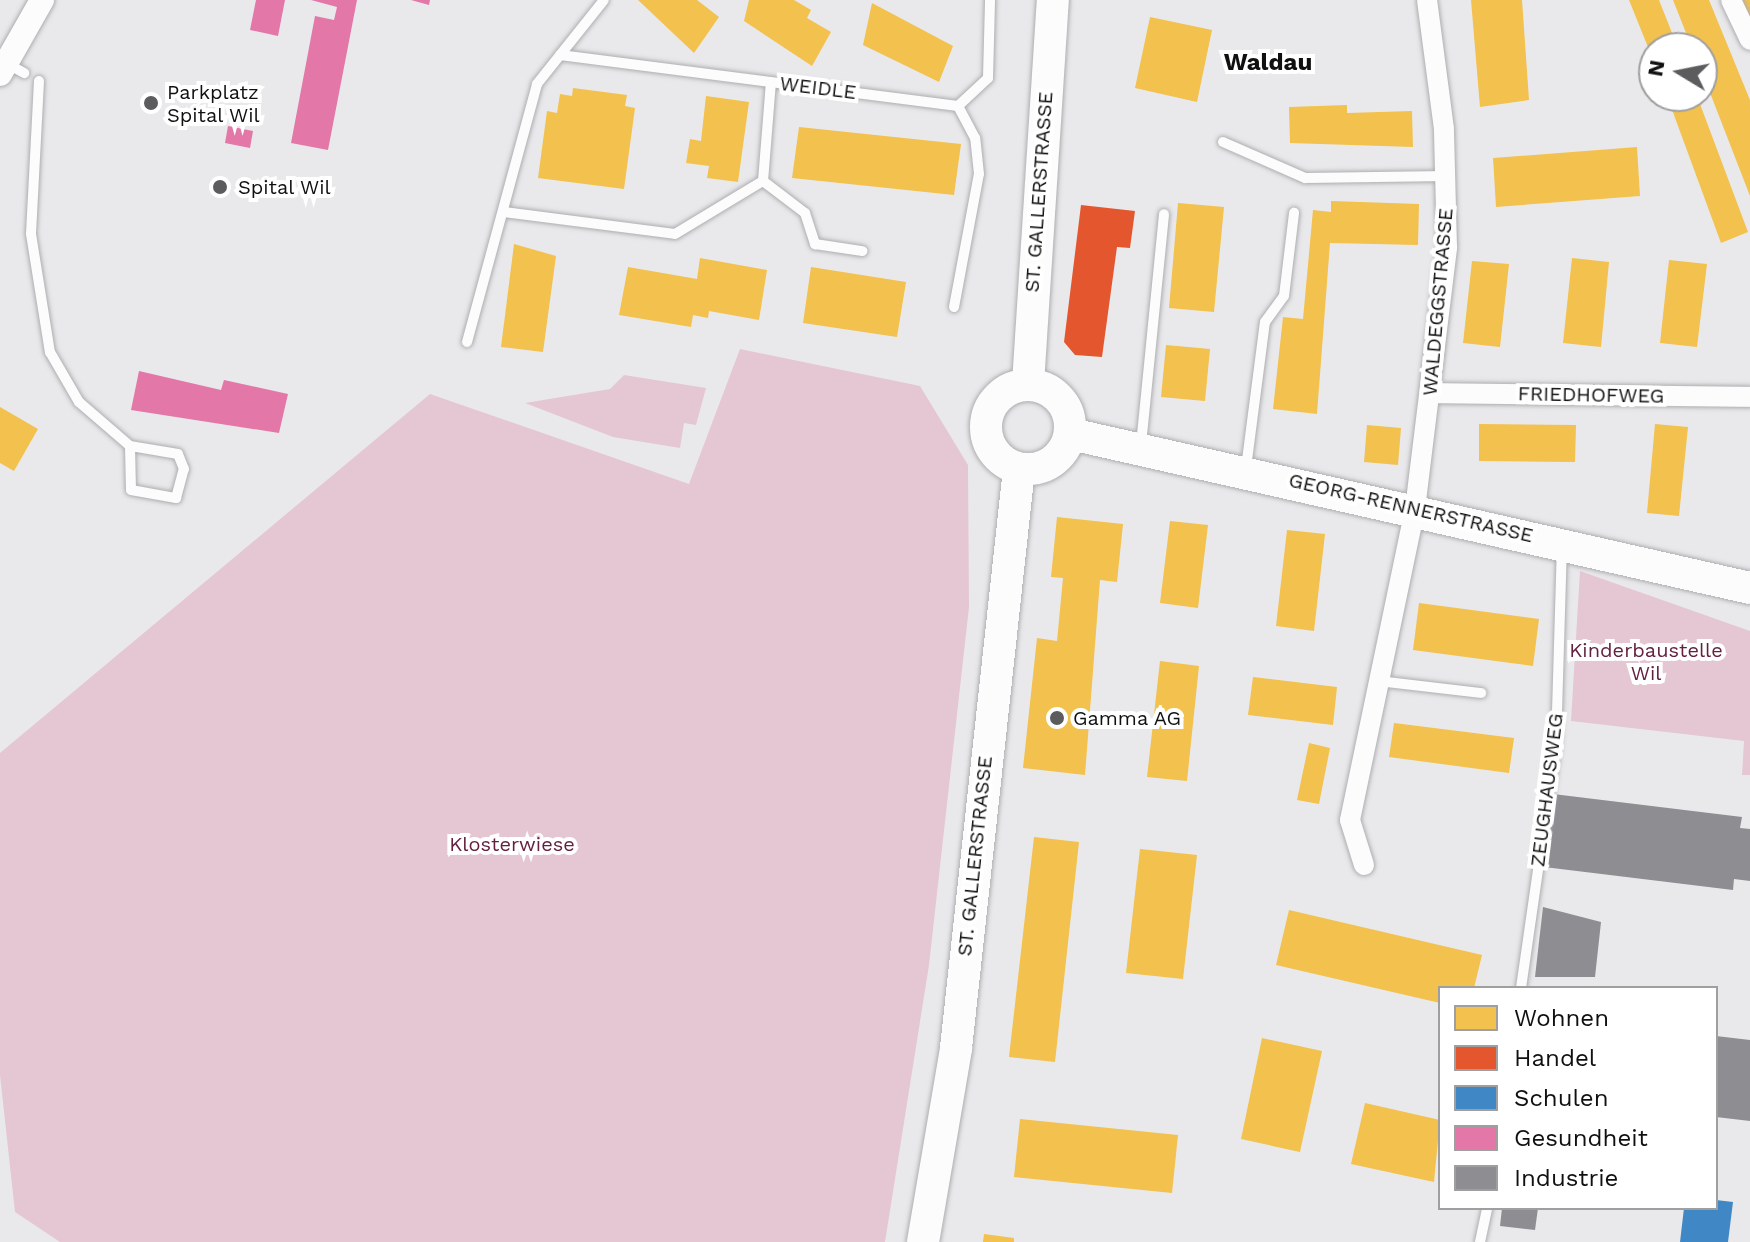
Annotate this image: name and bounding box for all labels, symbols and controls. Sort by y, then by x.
north arrow [1638,32,1718,112]
district label: Waldau [1224,49,1312,77]
text: N [1642,58,1670,78]
street label: WEIDLE [778,71,858,105]
place label: Parkplatz Spital Wil [167,80,261,127]
street label: ST. GALLERSTRASSE [1020,91,1058,293]
marker: Parkplatz Spital Wil [142,94,160,112]
place label: Spital Wil [238,175,332,199]
marker: Spital Wil [209,176,231,198]
street label: WALDEGGSTRASSE [1418,207,1458,397]
street label: FRIEDHOFWEG [1518,382,1664,408]
street label: GEORG-RENNERSTRASSE [1286,468,1536,548]
park label: Kinderbaustelle Wil [1569,639,1723,686]
place label: Gamma AG [1073,706,1182,730]
marker: Gamma AG [1048,709,1066,727]
street label: ZEUGHAUSWEG [1526,712,1568,868]
street label: ST. GALLERSTRASSE [953,755,997,957]
park label: Klosterwiese [449,832,575,856]
legend [1438,986,1718,1210]
text: Wohnen [1514,1004,1609,1032]
text: Handel [1514,1044,1596,1072]
text: Schulen [1514,1084,1609,1112]
text: Gesundheit [1514,1124,1648,1152]
text: Industrie [1514,1164,1618,1192]

